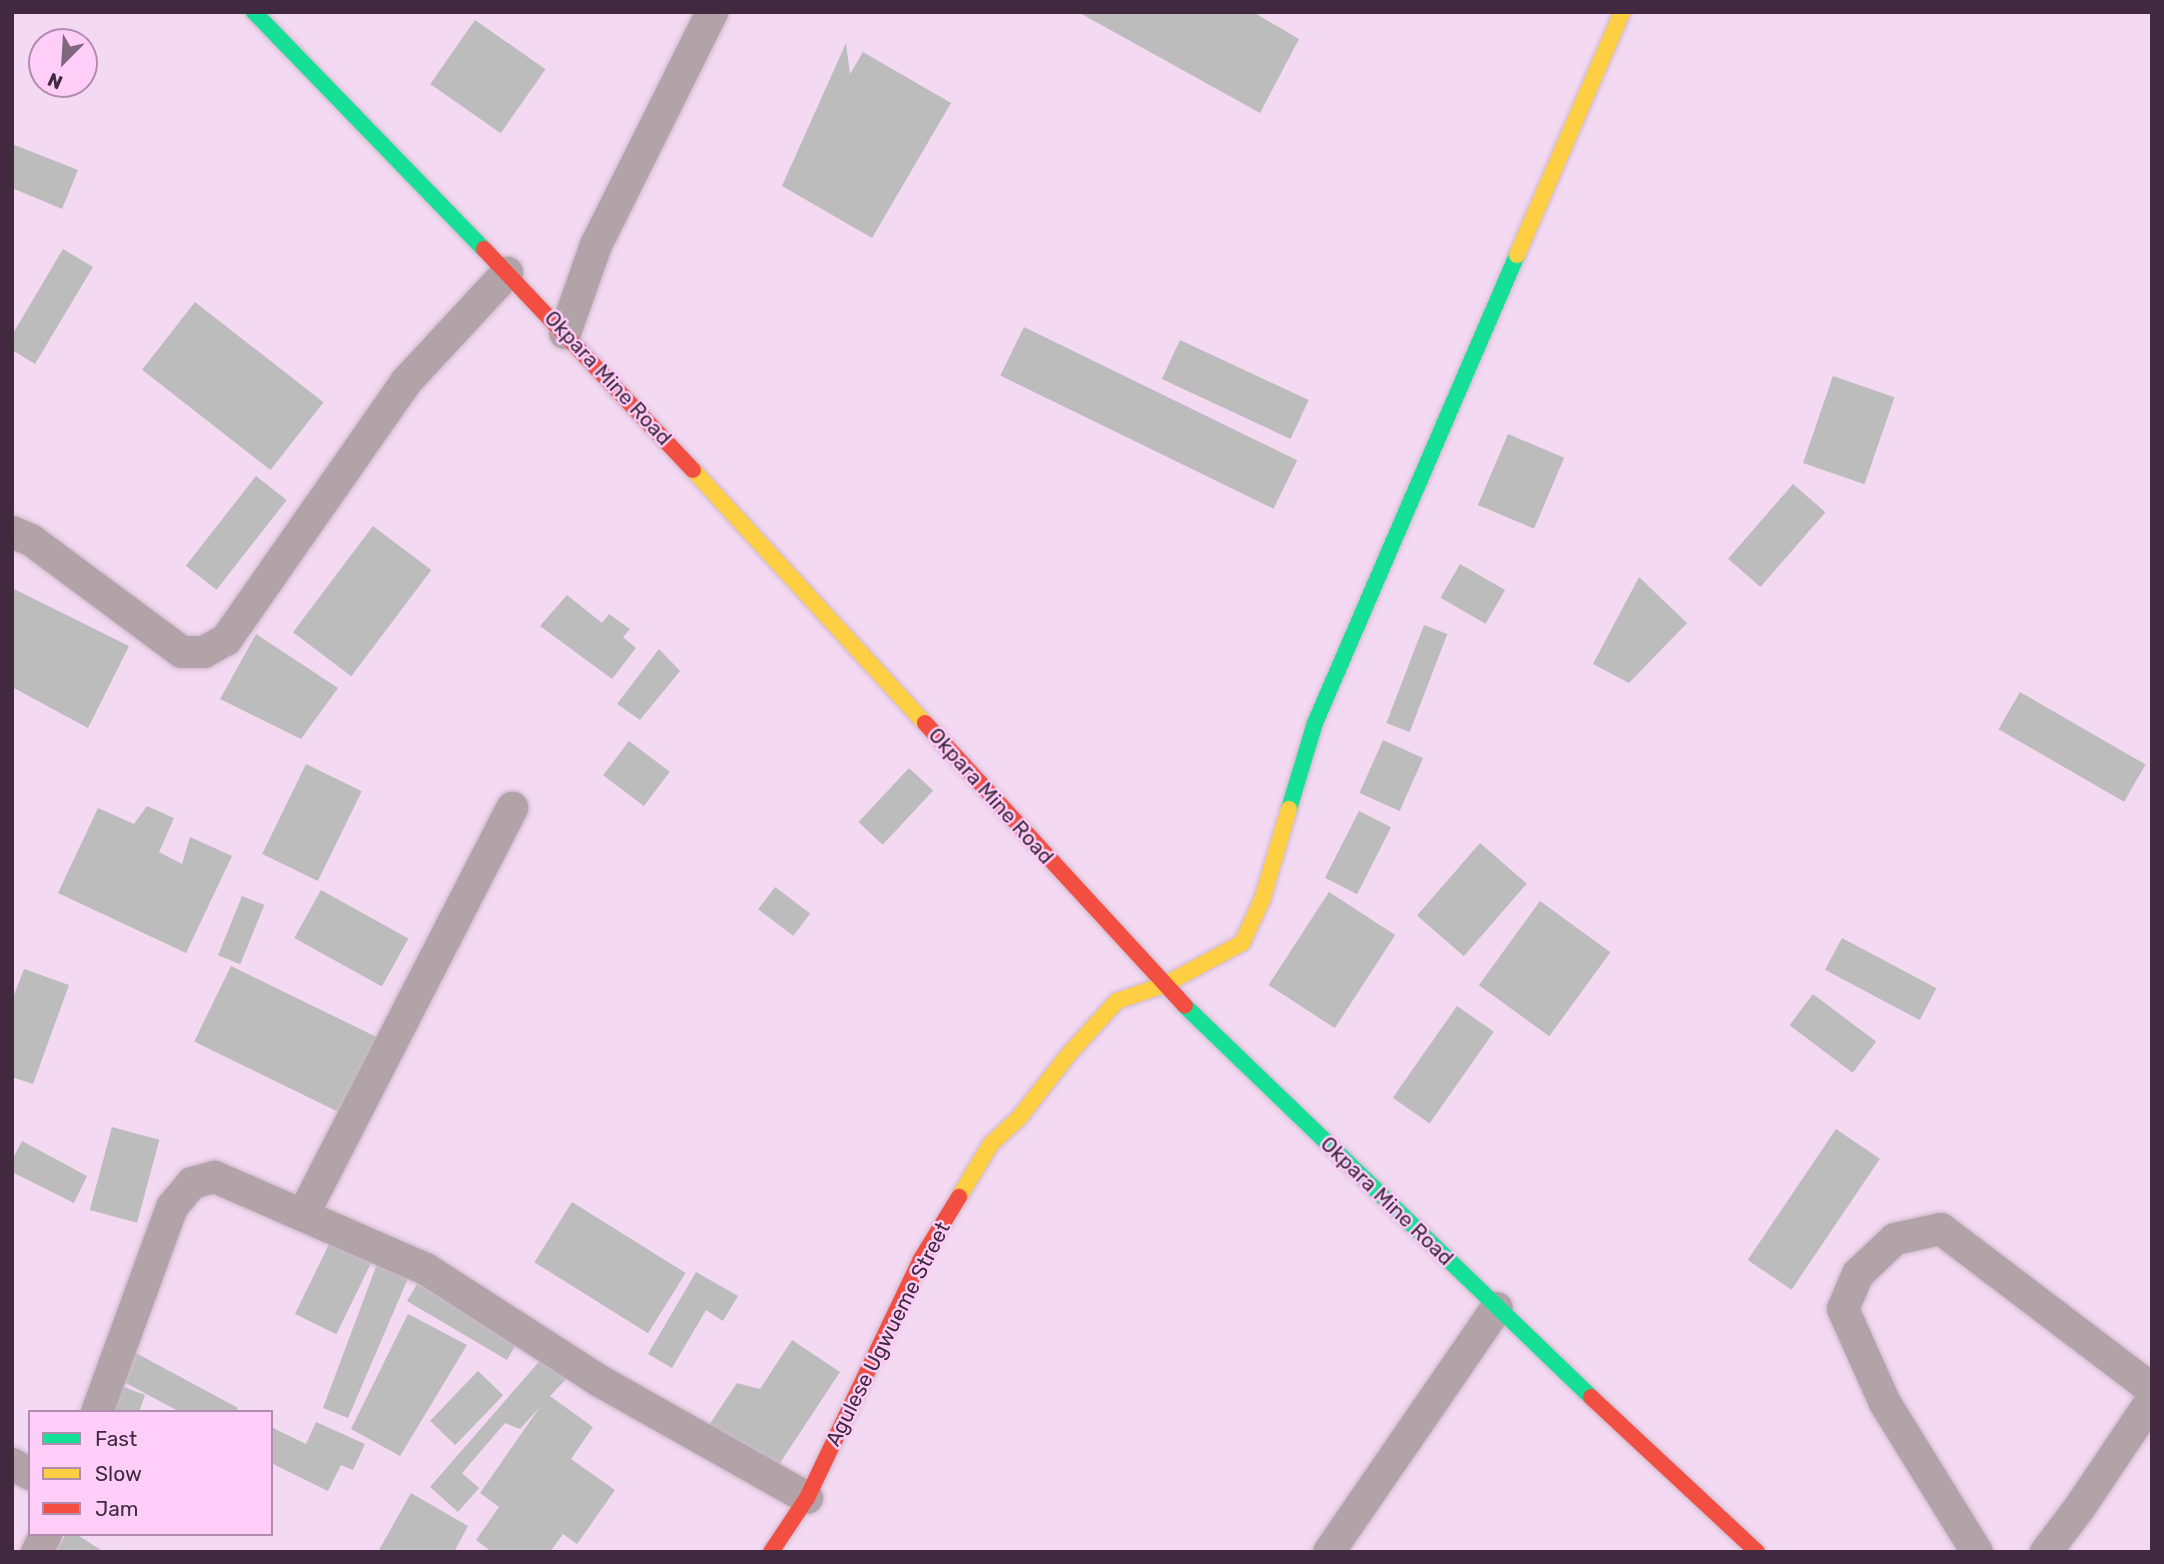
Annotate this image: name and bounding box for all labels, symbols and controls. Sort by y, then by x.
north arrow [28,28,98,98]
text: N [44,68,66,94]
street label: Okpara Mine Road [539,305,677,451]
street label: Okpara Mine Road [923,723,1059,869]
street label: Okpara Mine Road [1315,1131,1459,1271]
street label: Agulese Ugwueme Street [820,1218,956,1450]
legend [28,1410,273,1536]
text: Fast [95,1426,137,1451]
text: Slow [95,1461,142,1486]
text: Jam [95,1496,139,1521]

